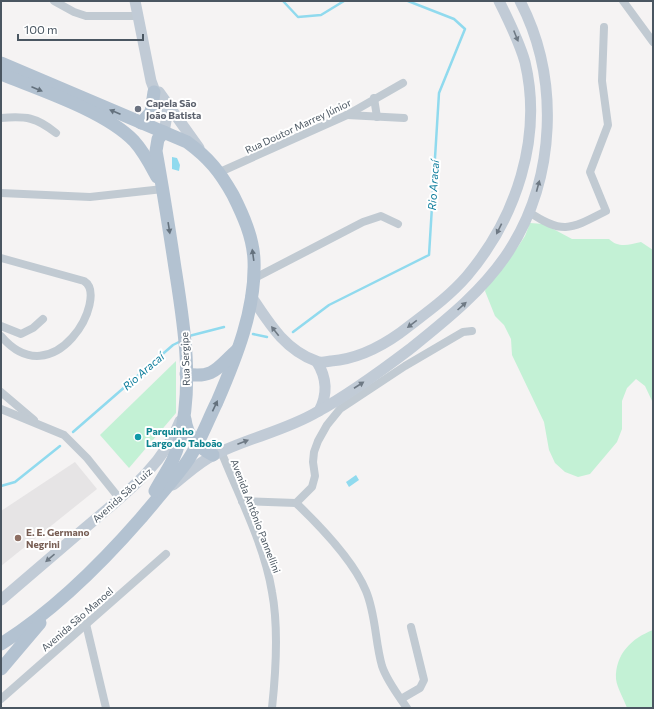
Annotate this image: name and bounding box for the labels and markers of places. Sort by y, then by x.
place label: Capela São João Batista [146,97,201,121]
marker: Capela São João Batista [133,104,143,114]
place label: Parquinho Largo do Taboão [146,425,222,449]
marker: Parquinho Largo do Taboão [133,432,143,442]
place label: E. E. Germano Negrini [26,526,90,550]
marker: E. E. Germano Negrini [13,533,23,543]

